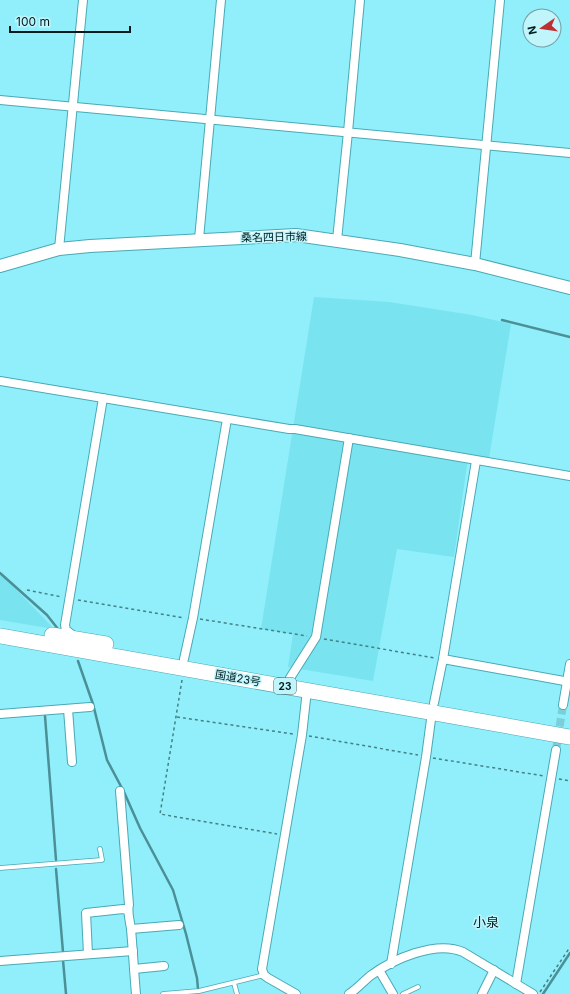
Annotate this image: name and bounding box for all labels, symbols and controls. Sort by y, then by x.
scale bar [10,8,130,34]
north arrow [522,8,562,48]
text: 100 m [16,14,50,29]
text: N [524,25,540,36]
street label: 桑名四日市線 [241,229,307,245]
street label: 国道23号 [214,667,262,689]
road number: 23 [274,678,296,694]
district label: 小泉 [473,914,499,930]

